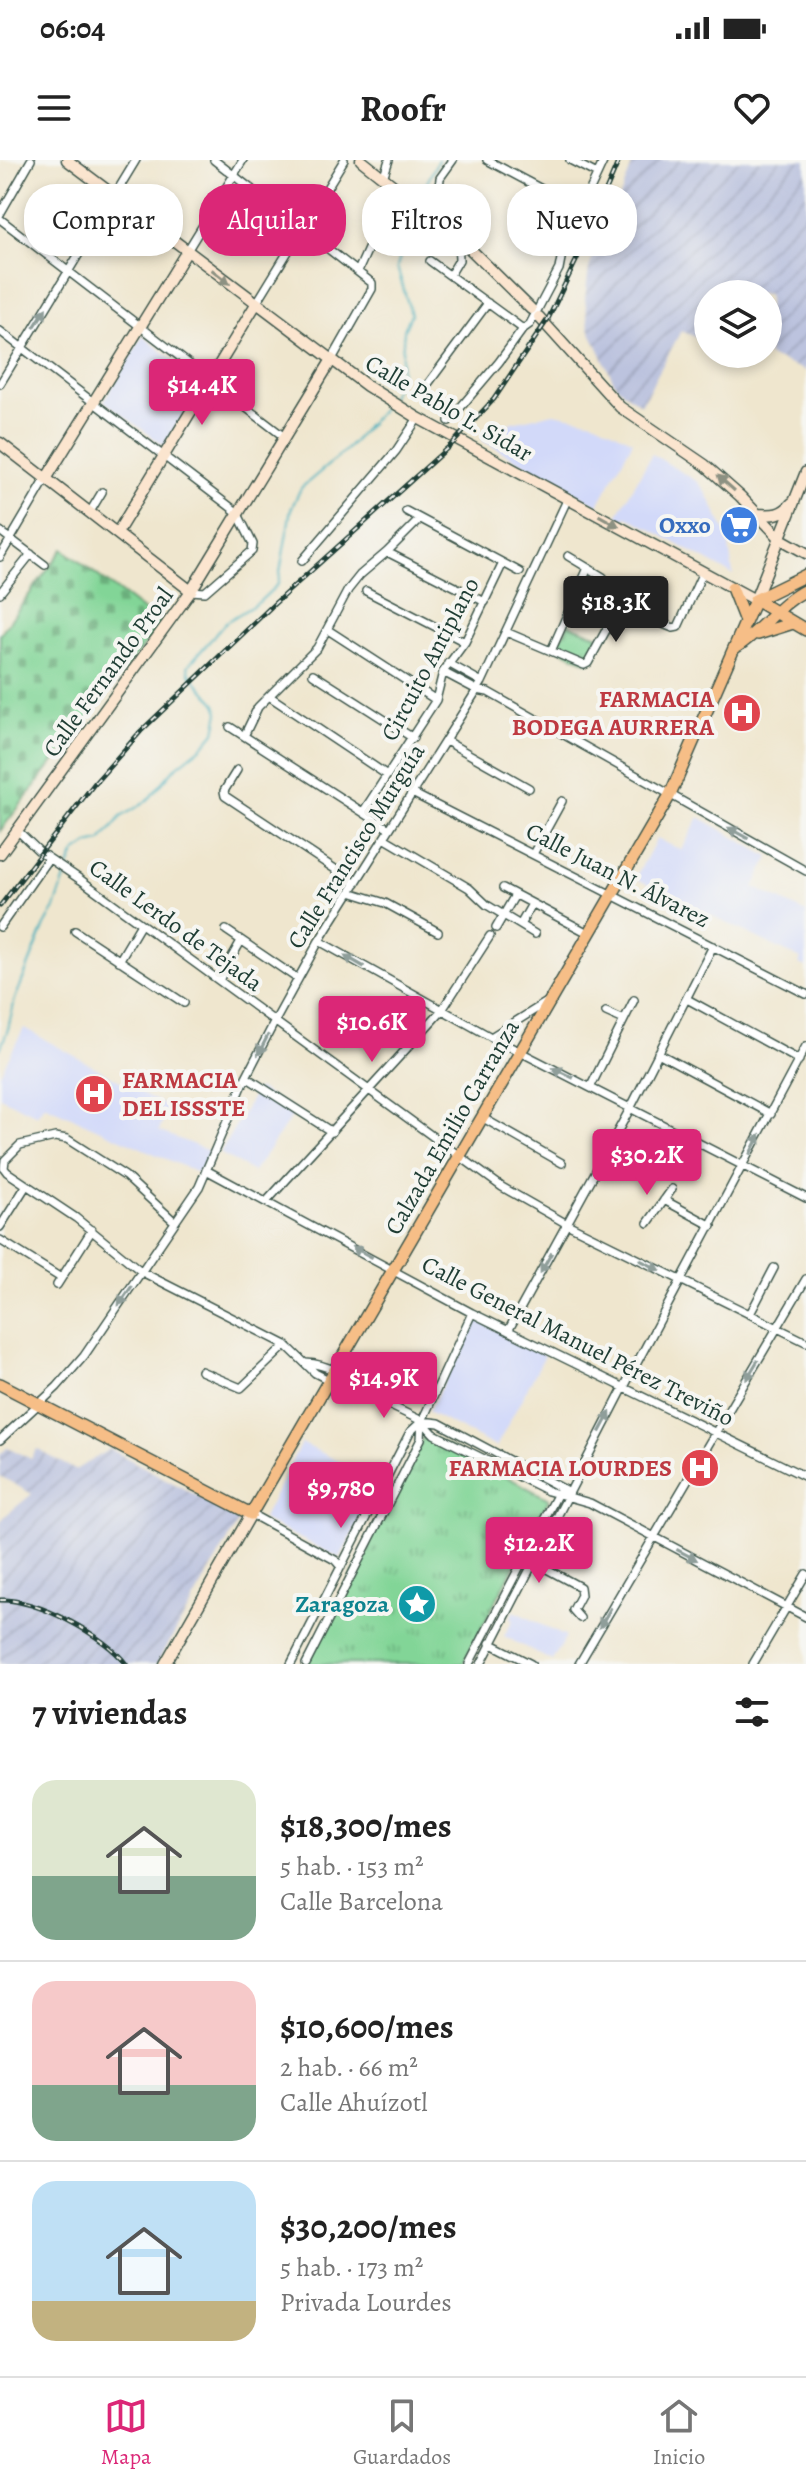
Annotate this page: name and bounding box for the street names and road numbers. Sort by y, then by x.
street label: Calle Pablo L. Sidar [359,347,539,469]
street label: Circuito Antiplano [373,572,487,746]
street label: Calle Fernando Proal [36,581,181,763]
street label: Calle Francisco Murguía [280,737,433,955]
street label: Calle Juan N. Álvarez [521,815,715,935]
street label: Calle Lerdo de Tejada [83,851,270,999]
street label: Calzada Emilio Carranza [377,1013,527,1240]
street label: Calle General Manuel Pérez Treviño [416,1248,740,1434]

